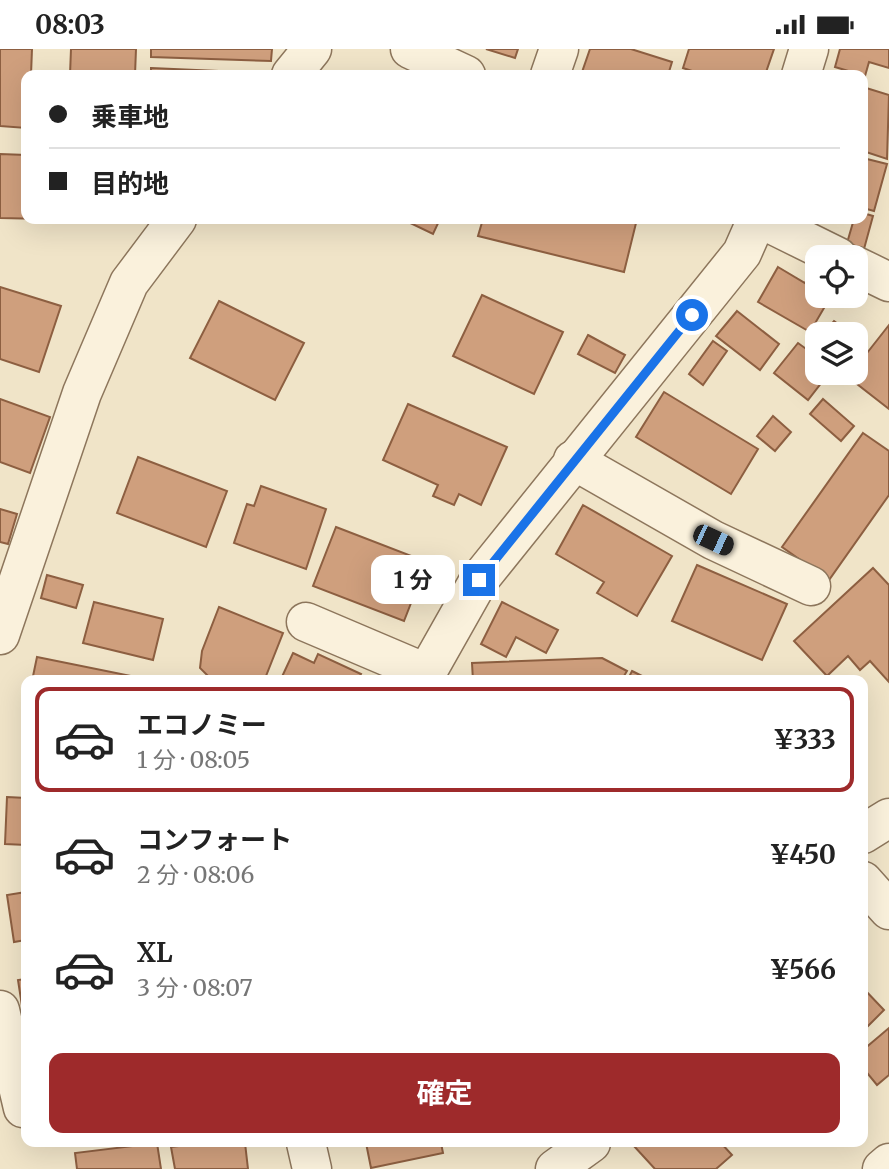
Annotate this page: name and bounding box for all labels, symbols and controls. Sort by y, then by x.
text: 08:03 [35,8,105,41]
text: 乗車地 [91,100,169,133]
text: 目的地 [91,167,169,200]
map controls [805,245,868,385]
button: locate [805,245,868,308]
route start [676,299,708,331]
button: layers [805,322,868,385]
car [690,522,737,558]
callout: 1 分 [370,555,454,605]
route end [463,564,495,596]
text: 1 分 [393,565,433,594]
icon: car [53,708,116,771]
text: エコノミー [137,708,267,741]
text: ¥333 [773,723,836,756]
text: 1 分 · 08:05 [137,745,250,774]
icon: car [53,823,116,886]
text: コンフォート [137,823,292,856]
text: ¥450 [770,838,836,871]
text: 2 分 · 08:06 [137,860,254,889]
text: XL [137,936,173,969]
icon: car [53,938,116,1001]
text: ¥566 [769,953,836,986]
text: 3 分 · 08:07 [137,973,253,1002]
button: 確定 [49,1053,840,1133]

